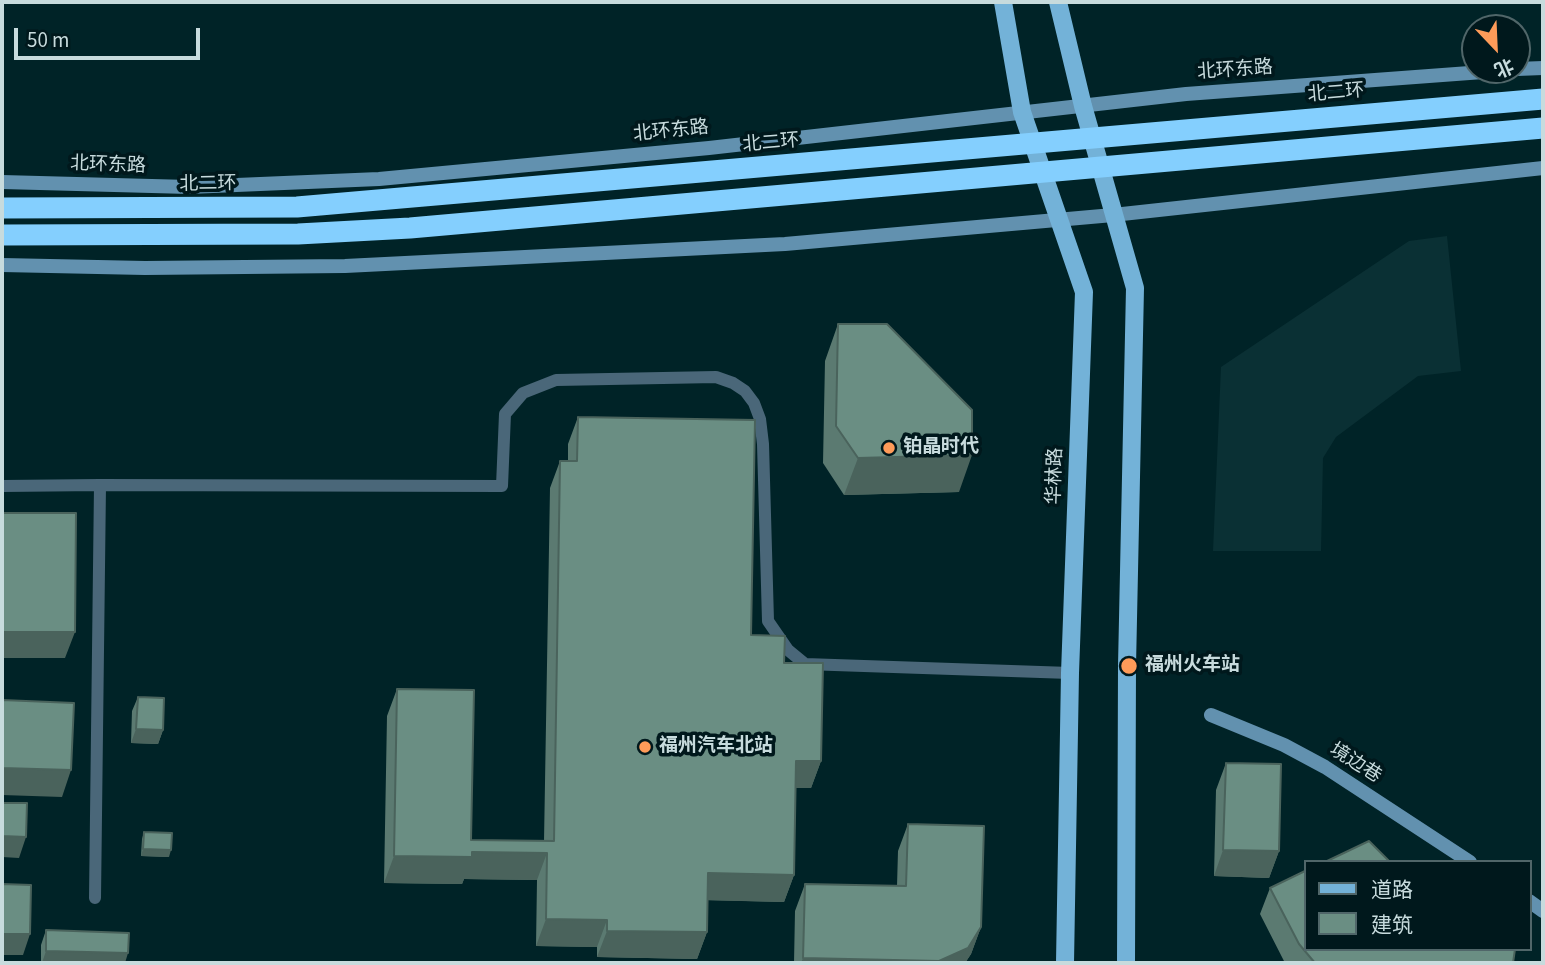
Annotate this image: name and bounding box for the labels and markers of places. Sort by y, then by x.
place label: 铂晶时代 [903,437,979,459]
marker: 铂晶时代 [881,440,897,456]
place label: 福州火车站 [1145,655,1240,677]
marker: 福州火车站 [1119,656,1139,676]
place label: 福州汽车北站 [659,736,773,758]
marker: 福州汽车北站 [637,739,653,755]

